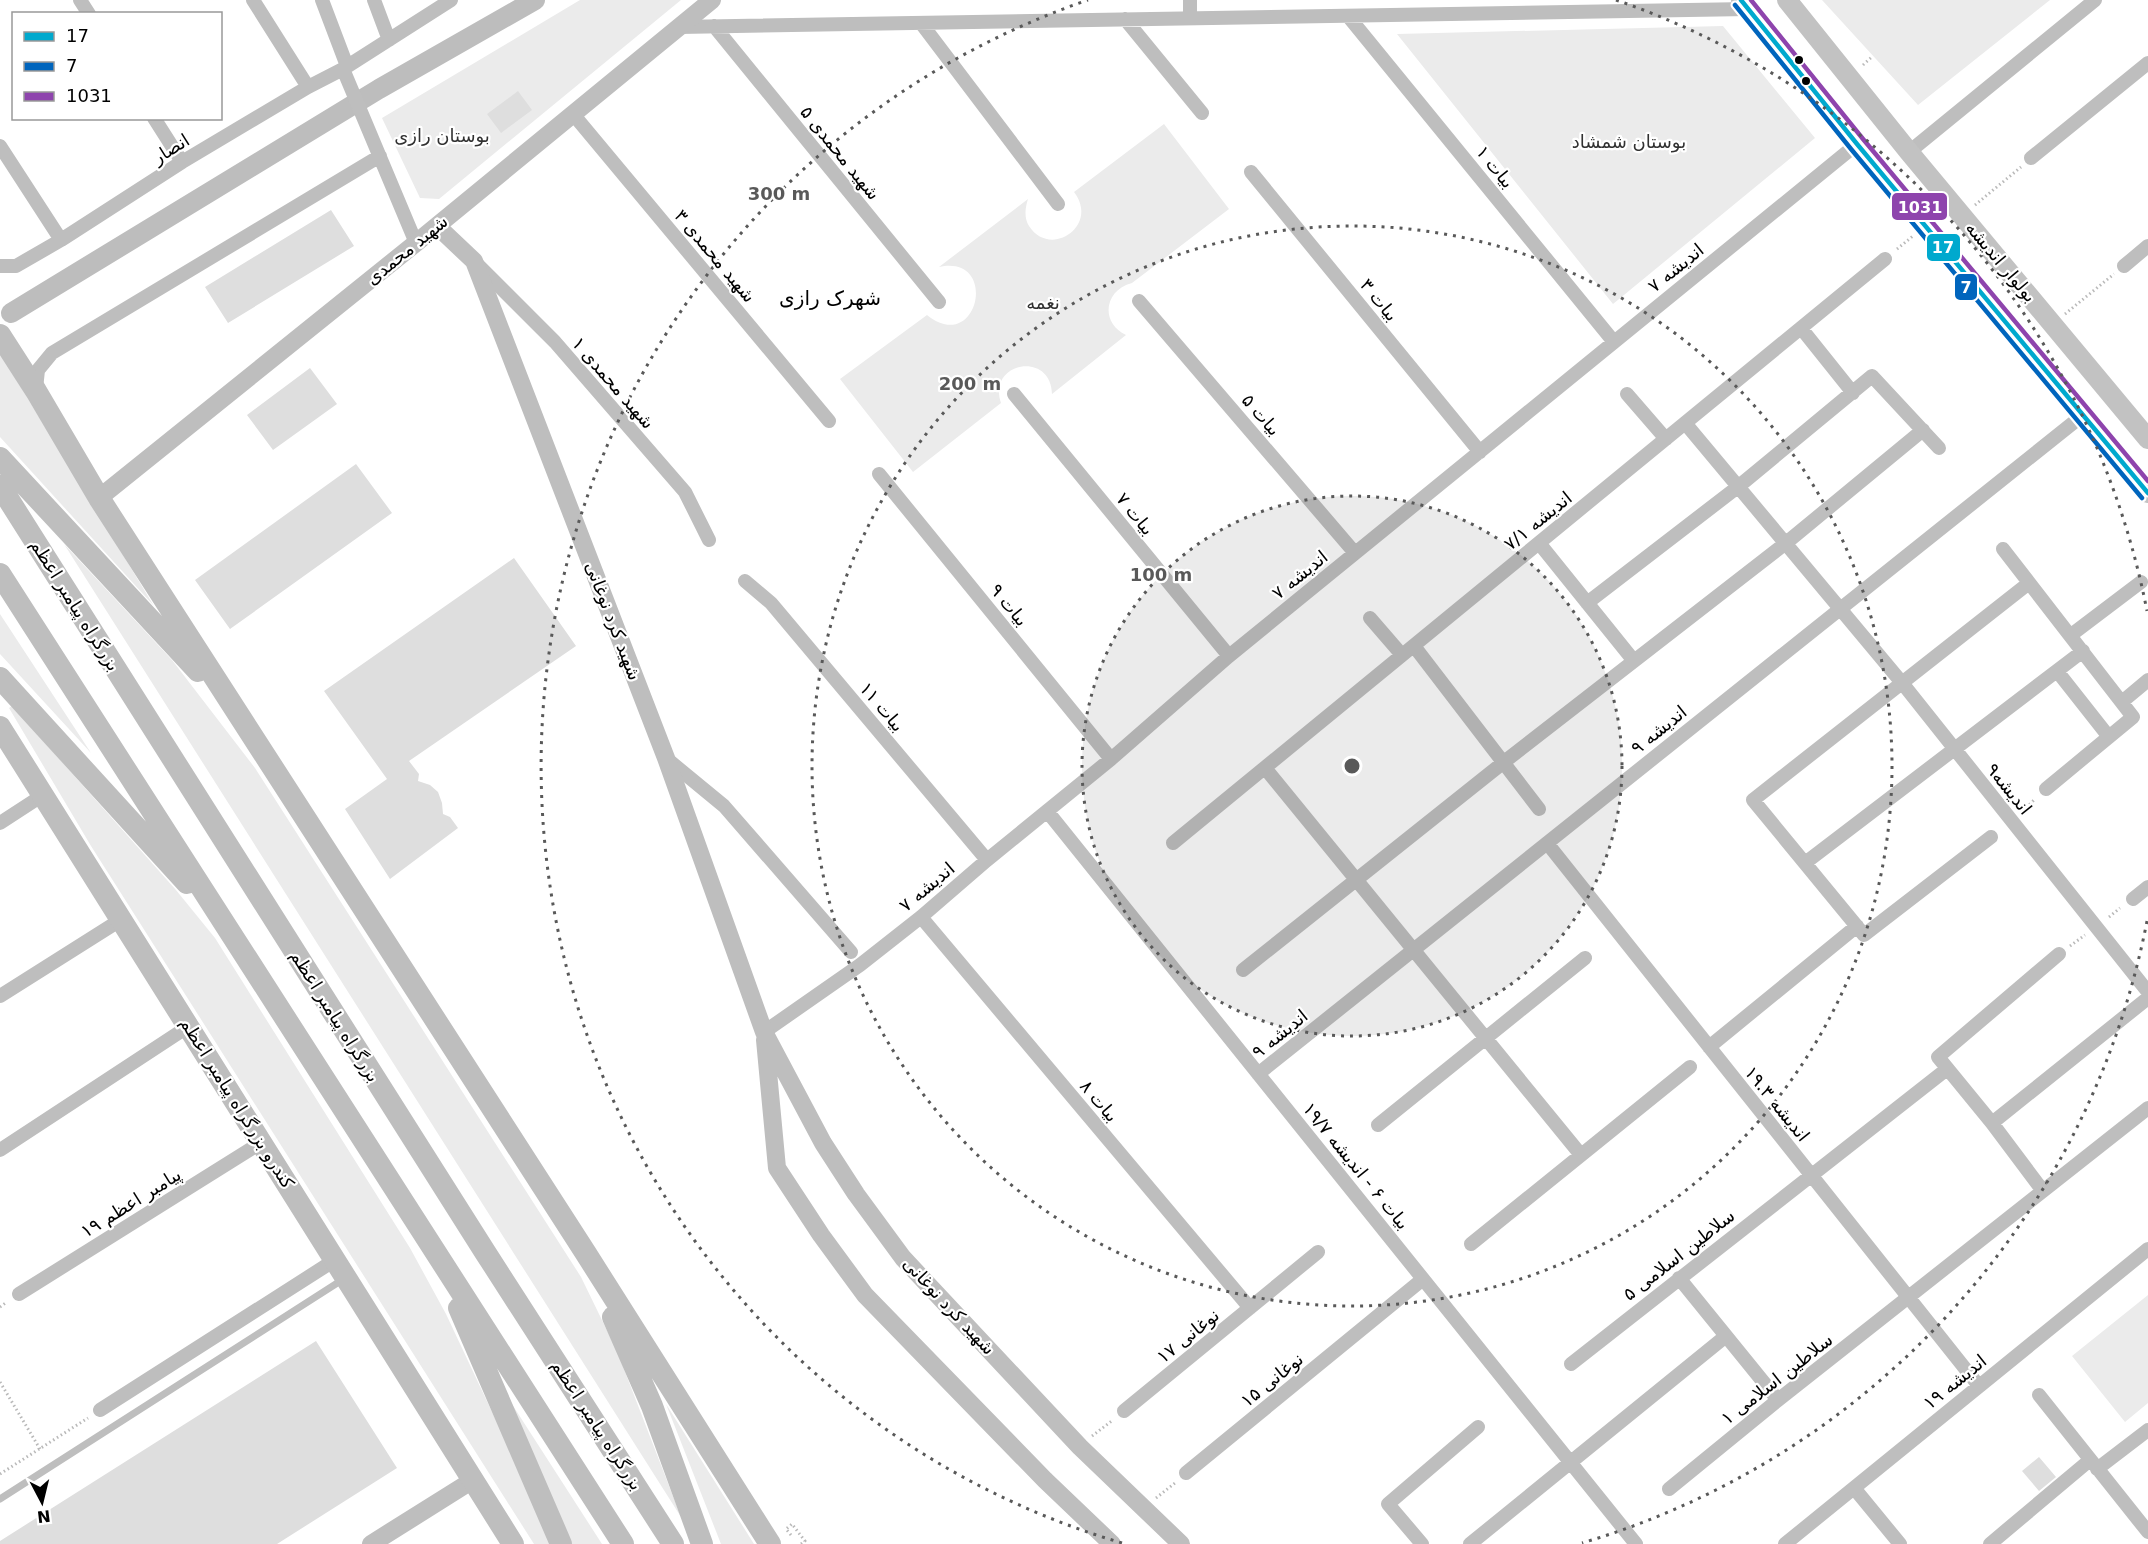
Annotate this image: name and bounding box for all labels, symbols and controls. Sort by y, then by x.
legend [12,12,222,120]
text: 17 [66,25,89,46]
unlabelled marker [1793,54,1805,66]
text: 7 [66,55,77,76]
unlabelled marker [1800,75,1812,87]
text: 1031 [66,85,112,106]
street label: شهید محمدی ۵ [795,102,885,204]
park label: بوستان رازی [394,125,490,147]
street label: انصار [147,129,193,169]
park label: بوستان شمشاد [1572,131,1686,153]
street label: بیات ۱ [1472,141,1519,192]
text: 300 m [748,183,810,204]
line badge: 1031 [1891,192,1948,221]
text: 1031 [1898,198,1942,217]
street label: شهید محمدی ۳ [670,205,760,307]
street label: شهید محمدی [362,210,452,290]
street label: بولوار اندیشه [1961,217,2041,307]
line badge: 17 [1926,233,1961,262]
text: 17 [1932,238,1954,257]
street label: اندیشه ۷ [1644,239,1708,296]
line badge: 7 [1954,273,1978,301]
street label: بیات ۳ [1356,274,1403,325]
text: 7 [1960,278,1972,297]
district label: شهرک رازی [779,286,881,310]
park label: نغمه [1026,292,1060,313]
street label: شهید محمدی ۱ [567,333,659,433]
text: 200 m [939,373,1001,394]
street label: بیات ۵ [1238,390,1285,440]
street label: اندیشه ۷/۱ [1499,487,1576,554]
street label: بیات ۷ [1112,488,1159,539]
street label: بزرگراه پیامبر اعظم [26,535,124,675]
street label: اندیشه ۷ [1268,546,1332,603]
street label: شهید کرد نوغانی [580,559,646,683]
text: 100 m [1130,564,1192,585]
street label: بیات ۹ [986,579,1033,630]
street label: بیات ۱۱ [856,678,909,736]
street label: اندیشه ۹ [1627,701,1691,758]
centre of rings [1342,756,1362,776]
street label: اندیشه۹ [1982,759,2036,819]
street label: اندیشه ۷ [895,857,959,916]
street label: بزرگراه پیامبر اعظم [286,946,384,1086]
street label: اندیشه ۹ [1248,1005,1312,1062]
street label: کندرو بزرگراه پیامبر اعظم [175,1013,299,1193]
street label: اندیشه ۱۹.۳ [1741,1062,1814,1146]
street label: بیات ۸ [1076,1075,1123,1126]
street label: بیات ۶ - اندیشه ۱۹/۷ [1299,1098,1414,1233]
street label: پیامبر اعظم ۱۹ [77,1163,185,1243]
street label: سلاطین اسلامی ۵ [1619,1205,1739,1305]
street label: شهید کرد نوغانی [898,1253,1000,1359]
street label: نوغانی ۱۷ [1152,1304,1224,1368]
street label: سلاطین اسلامی ۱ [1717,1329,1837,1429]
street label: نوغانی ۱۵ [1236,1348,1308,1412]
street label: اندیشه ۱۹ [1919,1350,1991,1413]
street label: بزرگراه پیامبر اعظم [547,1356,647,1494]
north arrow [12,1472,72,1532]
text: N [36,1506,52,1527]

